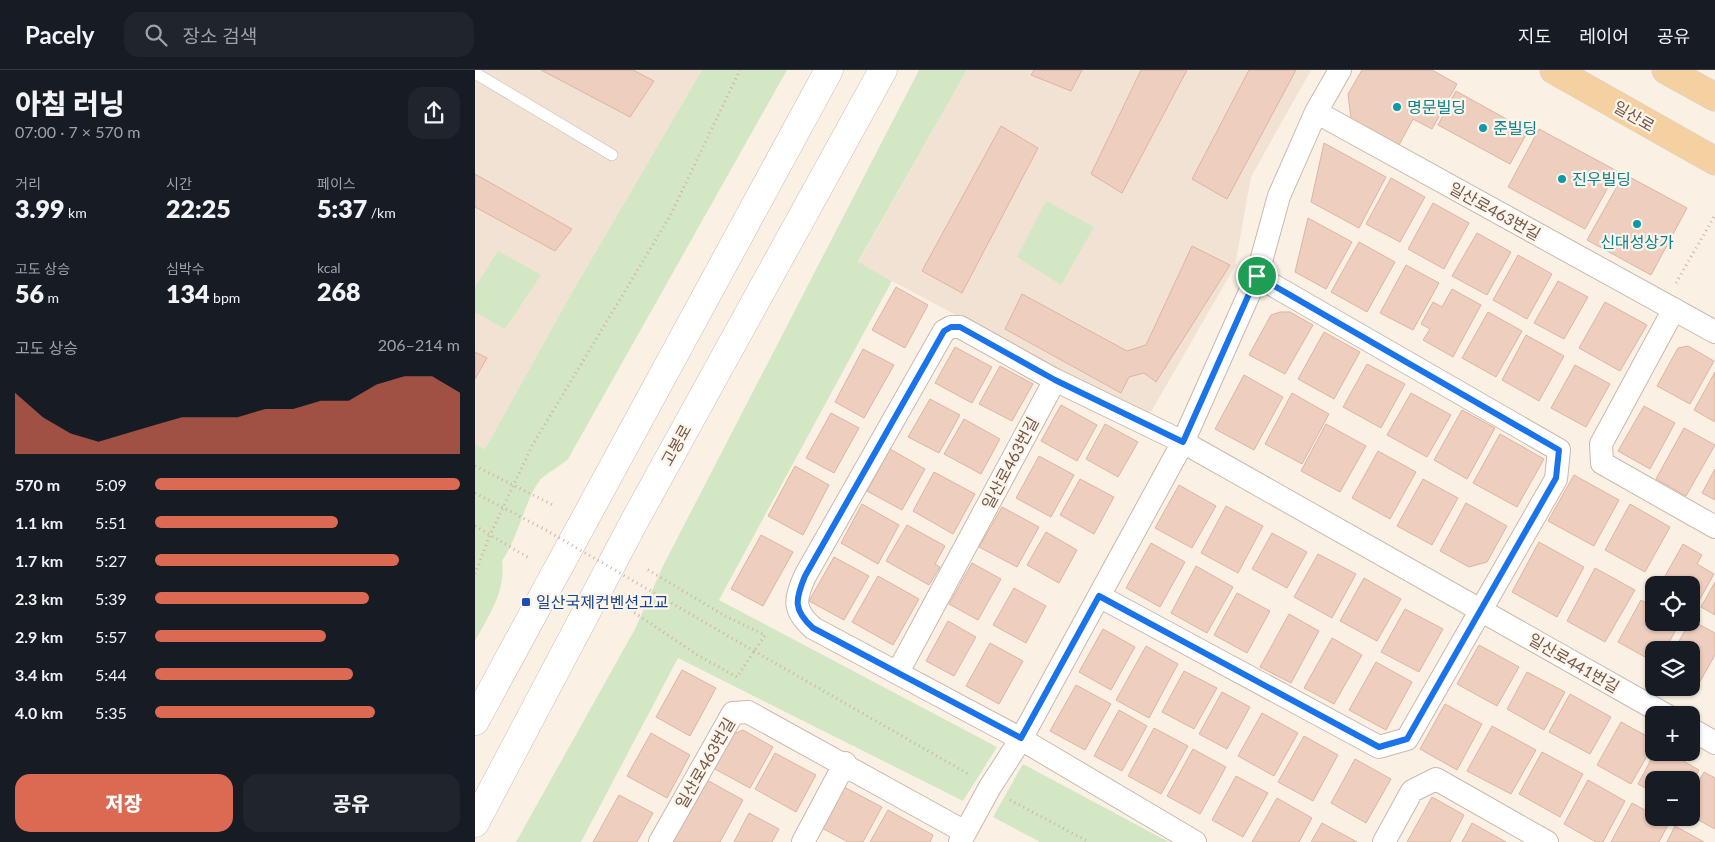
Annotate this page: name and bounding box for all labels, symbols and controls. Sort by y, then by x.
search box [124,12,474,57]
text: Pacely [25,20,94,49]
icon: search [142,21,170,49]
text: 장소 검색 [182,24,257,47]
text: 지도 [1518,25,1551,47]
text: 레이어 [1579,25,1629,47]
text: 공유 [1657,25,1690,47]
text: 아침 러닝 [15,86,125,120]
button: share [408,87,460,139]
street label: 일산로 [1610,96,1658,135]
place label: 명문빌딩 [1407,97,1466,116]
marker: 명문빌딩 [1391,101,1403,113]
place label: 준빌딩 [1493,118,1537,137]
text: 07:00 · 7 × 570 m [15,122,140,141]
marker: 준빌딩 [1477,122,1489,134]
place label: 진우빌딩 [1572,169,1631,188]
marker: 진우빌딩 [1556,173,1568,185]
text: 거리 [15,175,41,192]
text: 시간 [166,175,192,192]
text: 페이스 [317,175,356,192]
street label: 일산로463번길 [1446,178,1544,243]
text: 3.99 [15,193,64,223]
text: 22:25 [166,193,231,223]
text: 5:37 [317,193,367,223]
text: km [64,204,87,221]
text: /km [367,204,396,221]
marker: 신대성상가 [1631,218,1643,230]
place label: 신대성상가 [1600,232,1674,251]
pin [1236,255,1278,297]
text: kcal [317,259,341,276]
text: 고도 상승 [15,260,70,277]
text: 심박수 [166,260,205,277]
icon: arrive [1243,262,1271,290]
text: 268 [317,276,361,306]
text: 56 [15,278,44,308]
text: 134 [166,278,210,308]
text: m [44,289,59,306]
text: bpm [210,289,240,306]
text: 206–214 m [378,335,460,354]
text: 고도 상승 [15,338,78,357]
street label: 일산로463번길 [977,414,1042,512]
street label: 고봉로 [657,421,695,469]
text: 570 m [15,475,60,494]
text: 5:09 [95,475,127,494]
text: 1.1 km [15,513,63,532]
text: 5:51 [95,513,127,532]
text: 1.7 km [15,551,63,570]
text: 5:27 [95,551,127,570]
map controls [1645,576,1700,826]
button: locate [1645,576,1700,631]
text: 2.3 km [15,589,63,608]
text: 5:39 [95,589,127,608]
place label: 일산국제컨벤션고교 [536,592,668,611]
marker: 일산국제컨벤션고교 [520,596,532,608]
text: 2.9 km [15,627,63,646]
text: 5:57 [95,627,127,646]
street label: 일산로441번길 [1526,629,1623,696]
button: layers [1645,641,1700,696]
text: 3.4 km [15,665,63,684]
text: 5:44 [95,665,127,684]
text: 4.0 km [15,703,63,722]
text: 5:35 [95,703,127,722]
button: + [1645,706,1700,761]
street label: 일산로463번길 [671,714,738,811]
button: − [1645,771,1700,826]
button: 저장 [15,774,233,832]
button: 공유 [243,774,460,832]

